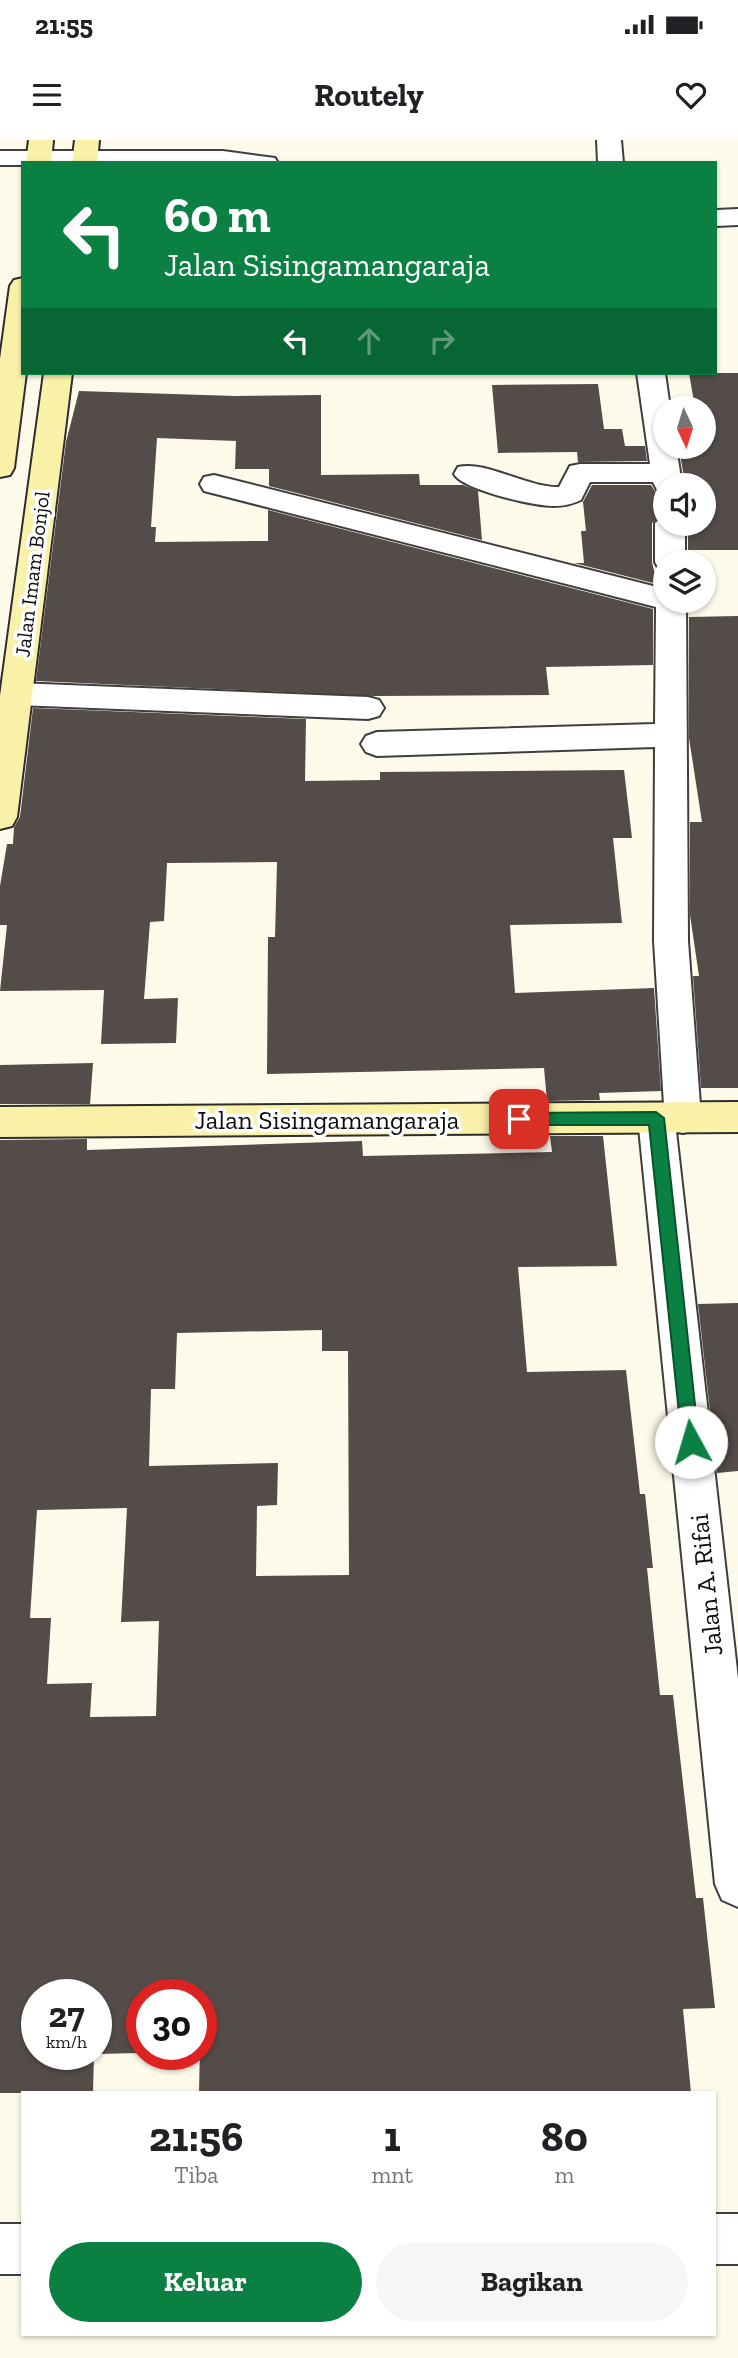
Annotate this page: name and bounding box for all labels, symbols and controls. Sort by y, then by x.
text: 21:55 [35,9,93,41]
icon: menu [28,76,66,114]
text: Routely [314,76,424,114]
icon: heart [672,76,710,114]
text: 60 m [164,186,271,245]
icon: left [49,189,140,280]
text: Jalan Sisingamangaraja [164,246,490,284]
icon: left [277,322,315,360]
icon: ahead [350,322,388,360]
icon: right [423,322,461,360]
north arrow [653,396,716,458]
map controls [653,396,716,613]
button: sound [653,473,716,536]
street label: Jalan Imam Bonjol [9,489,56,658]
button: layers [653,550,716,613]
pin [489,1089,549,1149]
icon: arrive [500,1100,538,1138]
street label: Jalan Sisingamangaraja [195,1104,460,1136]
position arrow [654,1405,728,1479]
street label: Jalan A. Rifai [683,1512,729,1658]
speed limit sign: 30 [126,1979,217,2070]
text: 27 [48,1994,85,2036]
text: km/h [46,2031,87,2053]
text: 21:56 [149,2111,243,2162]
text: 1 [384,2111,401,2162]
text: 80 [541,2111,588,2162]
text: Tiba [174,2161,218,2189]
text: mnt [371,2161,413,2189]
text: m [555,2161,574,2189]
button: Keluar [49,2242,362,2322]
button: Bagikan [376,2242,688,2322]

